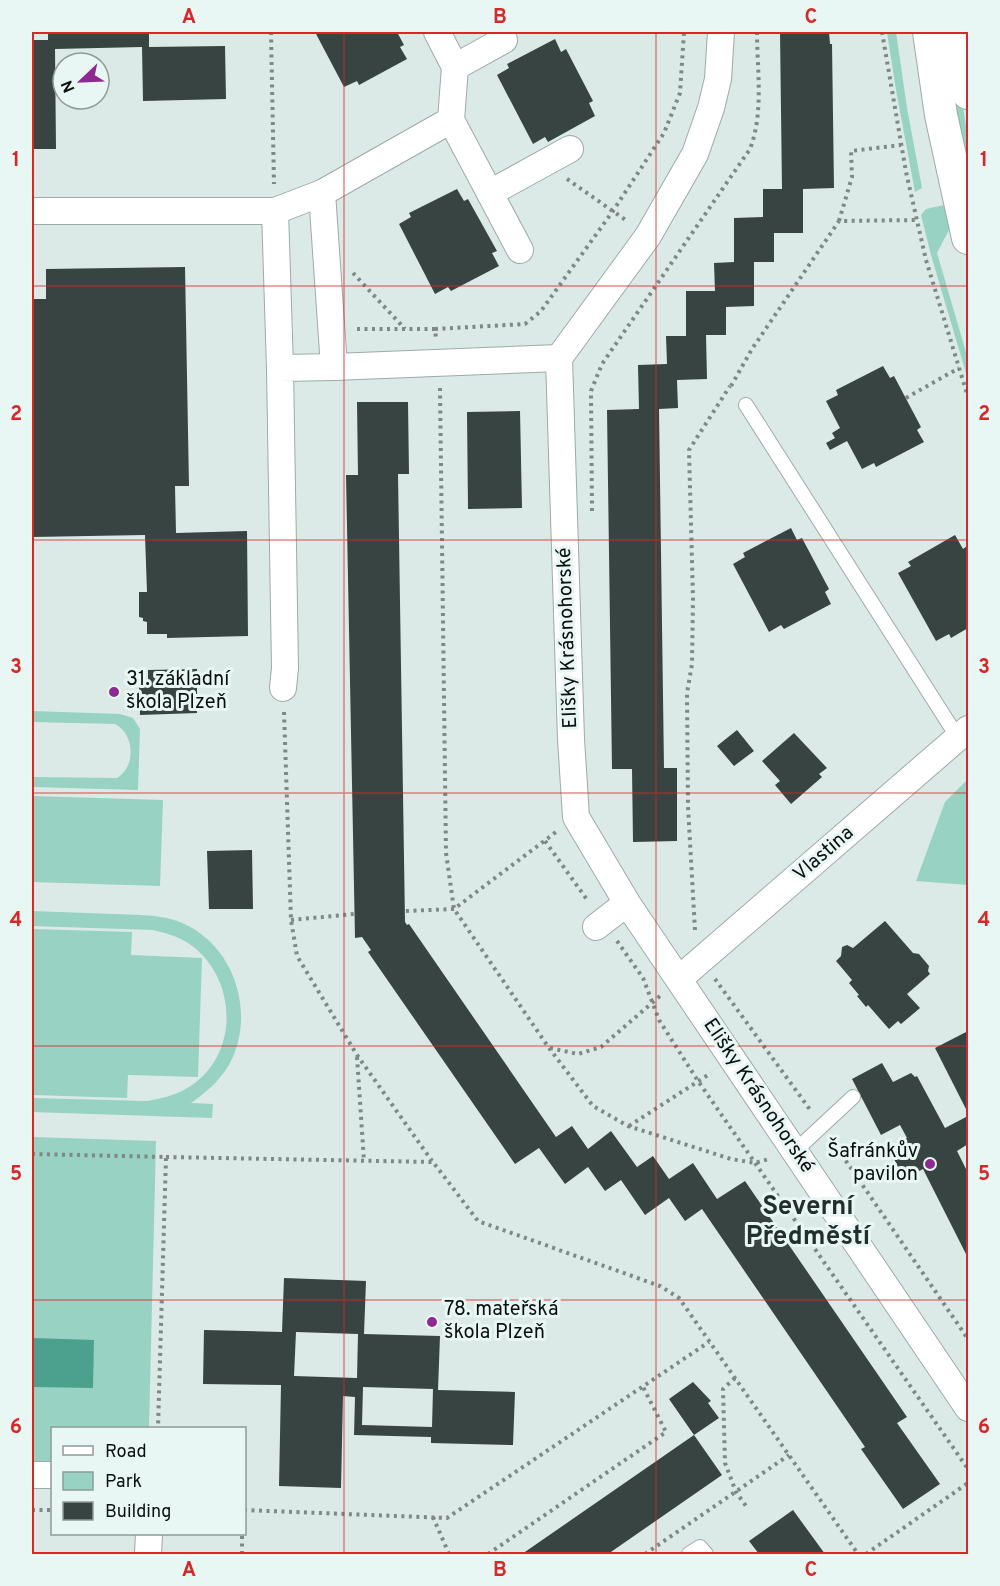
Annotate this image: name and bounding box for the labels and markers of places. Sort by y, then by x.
place label: 31. základní škola Plzeň [126,667,231,716]
marker: 31. základní škola Plzeň [107,685,121,699]
place label: Šafránkův pavilon [827,1137,918,1188]
marker: Šafránkův pavilon [923,1157,937,1171]
place label: 78. mateřská škola Plzeň [444,1297,559,1346]
marker: 78. mateřská škola Plzeň [425,1315,439,1329]

